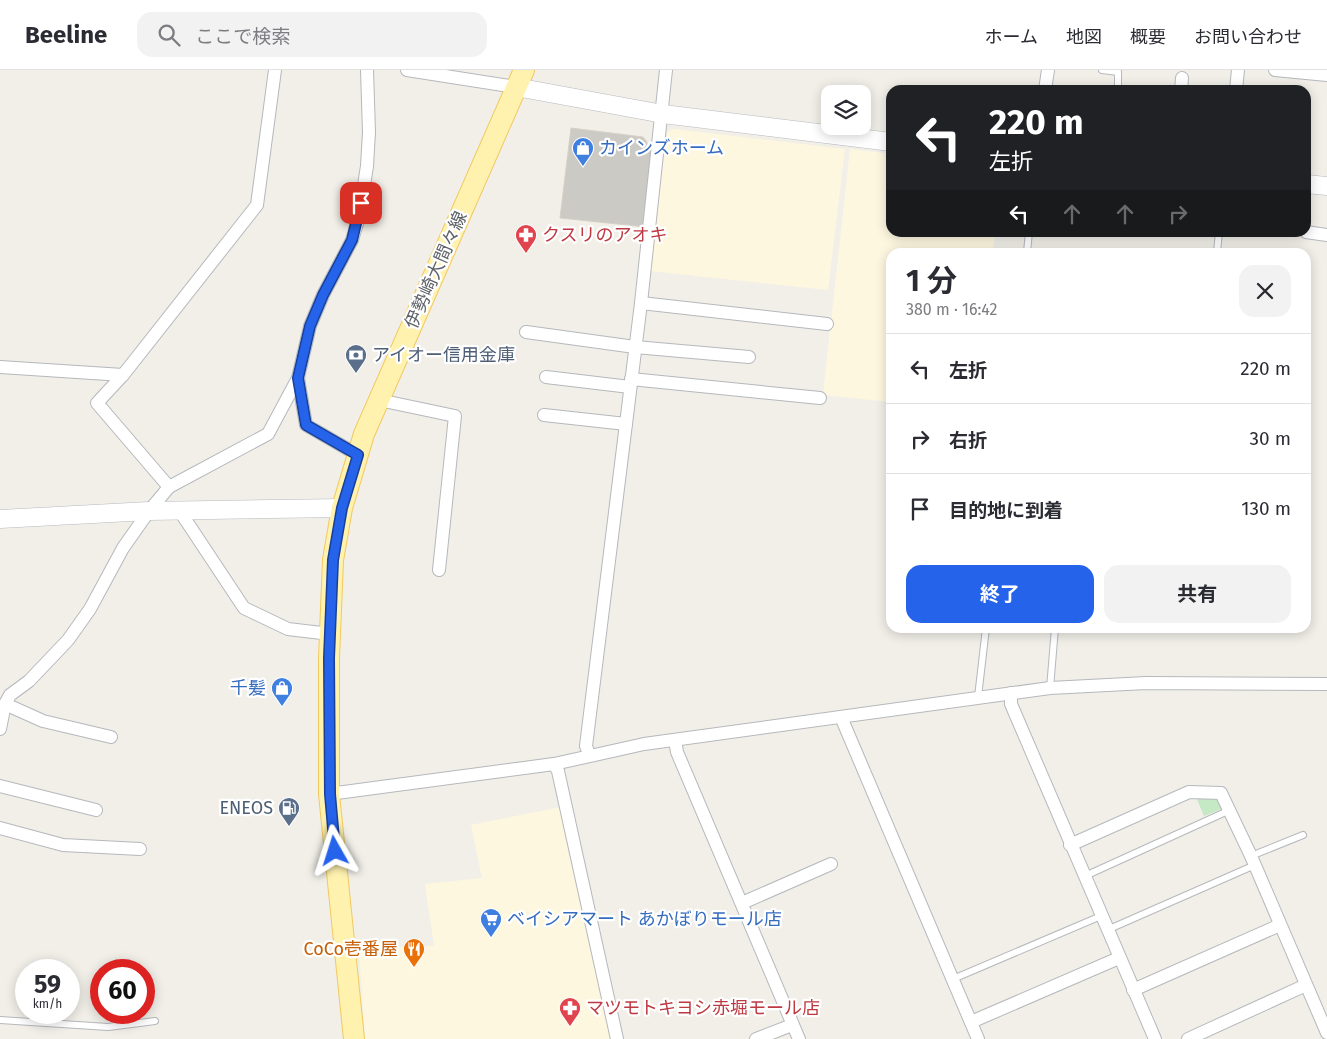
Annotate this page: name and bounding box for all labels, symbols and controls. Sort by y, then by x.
search box [137,12,487,57]
text: Beeline [25,21,107,49]
icon: search [155,21,183,49]
text: ここで検索 [195,25,290,48]
text: ホーム [985,26,1038,48]
text: 地図 [1066,26,1102,48]
text: 概要 [1130,26,1166,48]
text: お問い合わせ [1194,26,1302,48]
map controls [821,85,871,135]
button: layers [821,85,871,135]
text: 220 m [989,101,1084,143]
icon: left [906,105,971,170]
shop icon: カインズホーム [571,136,595,167]
place label: カインズホーム [599,137,724,159]
text: 左折 [989,148,1033,175]
pin [340,182,382,224]
icon: arrive [347,189,375,217]
icon: left [1005,200,1033,228]
icon: ahead [1058,200,1086,228]
icon: ahead [1111,200,1139,228]
icon: right [1164,200,1192,228]
street label: 伊勢崎大間々線 [400,208,472,332]
pharmacy icon: クスリのアオキ [514,223,538,254]
place label: クスリのアオキ [542,224,667,246]
text: 1 分 [906,263,957,299]
button: close [1239,265,1291,317]
text: 380 m · 16:42 [906,300,997,319]
bank icon: アイオー信用金庫 [344,343,368,374]
place label: アイオー信用金庫 [372,344,515,366]
icon: left [906,355,934,383]
text: 220 m [1240,357,1291,380]
text: 左折 [949,359,987,382]
icon: right [906,425,934,453]
text: 30 m [1250,427,1291,450]
text: 右折 [949,429,987,452]
icon: arrive [906,495,934,523]
text: 130 m [1241,497,1291,520]
text: 目的地に到着 [949,499,1063,522]
button: 終了 [906,565,1094,623]
button: 共有 [1104,565,1291,623]
shop icon: 千髪 [270,676,294,707]
place label: 千髪 [230,677,266,699]
fuel station icon: ENEOS [277,796,301,827]
place label: ENEOS [219,797,273,819]
position arrow [308,824,360,876]
supermarket icon: ベイシアマート あかぼりモール店 [479,907,503,938]
place label: ベイシアマート あかぼりモール店 [507,908,782,930]
restaurant icon: CoCo壱番屋 [402,937,426,968]
place label: CoCo壱番屋 [304,938,398,960]
speed limit sign: 60 [90,959,155,1024]
text: 59 [34,970,61,1000]
pharmacy icon: マツモトキヨシ赤堀モール店 [558,996,582,1027]
text: km/h [33,997,62,1011]
place label: マツモトキヨシ赤堀モール店 [586,997,820,1019]

